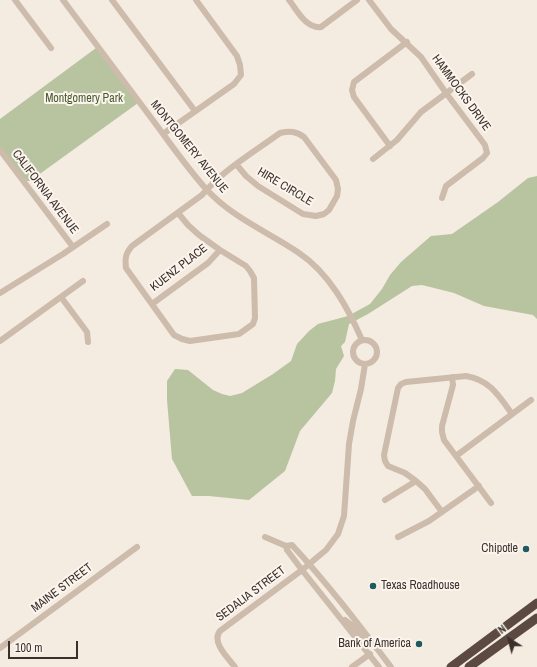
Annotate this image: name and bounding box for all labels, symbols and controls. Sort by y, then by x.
street label: HAMMOCKS DRIVE [429,52,493,134]
park label: Montgomery Park [45,92,123,106]
street label: MONTGOMERY AVENUE [147,98,231,196]
street label: CALIFORNIA AVENUE [9,147,81,237]
street label: HIRE CIRCLE [255,165,315,209]
street label: KUENZ PLACE [148,241,210,295]
place label: Chipotle [481,542,518,556]
marker: Chipotle [521,544,531,554]
street label: MAINE STREET [29,560,95,616]
street label: SEDALIA STREET [213,563,289,625]
place label: Texas Roadhouse [381,579,460,593]
marker: Texas Roadhouse [368,581,378,591]
north arrow [489,619,529,659]
text: N [495,622,509,637]
scale bar [10,633,80,659]
place label: Bank of America [338,637,411,651]
marker: Bank of America [414,639,424,649]
text: 100 m [15,640,42,656]

